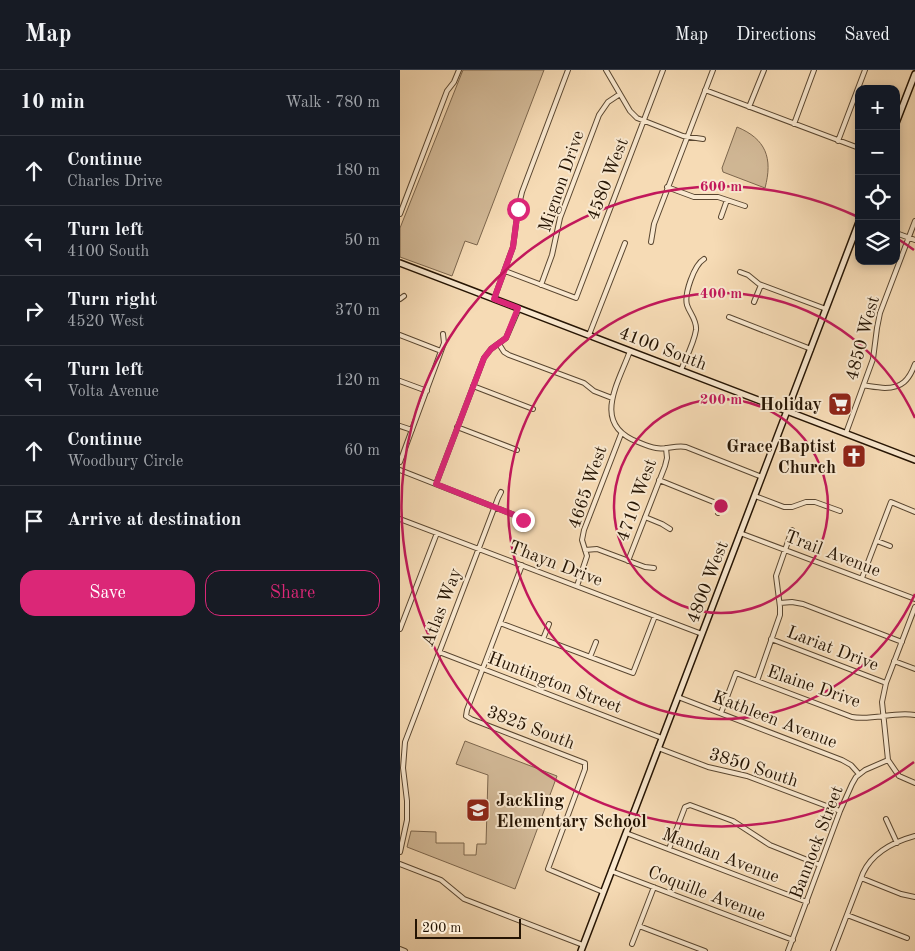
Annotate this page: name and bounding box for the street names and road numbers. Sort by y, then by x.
street label: Mignon Drive [536,128,588,235]
street label: 4580 West [584,136,632,223]
street label: 4850 West [843,294,883,382]
street label: 4100 South [616,324,709,374]
street label: 4665 West [565,443,611,531]
street label: 4710 West [614,457,660,544]
street label: Trail Avenue [782,527,883,580]
street label: Thayn Drive [506,538,605,590]
street label: 4800 West [684,539,732,626]
street label: Atlas Way [419,565,465,649]
street label: Lariat Drive [784,623,881,675]
street label: Huntington Street [485,649,624,717]
street label: Elaine Drive [765,663,863,711]
street label: Kathleen Avenue [710,688,839,752]
street label: 3825 South [484,703,577,753]
street label: 3850 South [707,745,801,791]
street label: Bannock Street [787,783,847,901]
street label: Mandan Avenue [660,825,782,887]
street label: Coquille Avenue [645,863,768,925]

